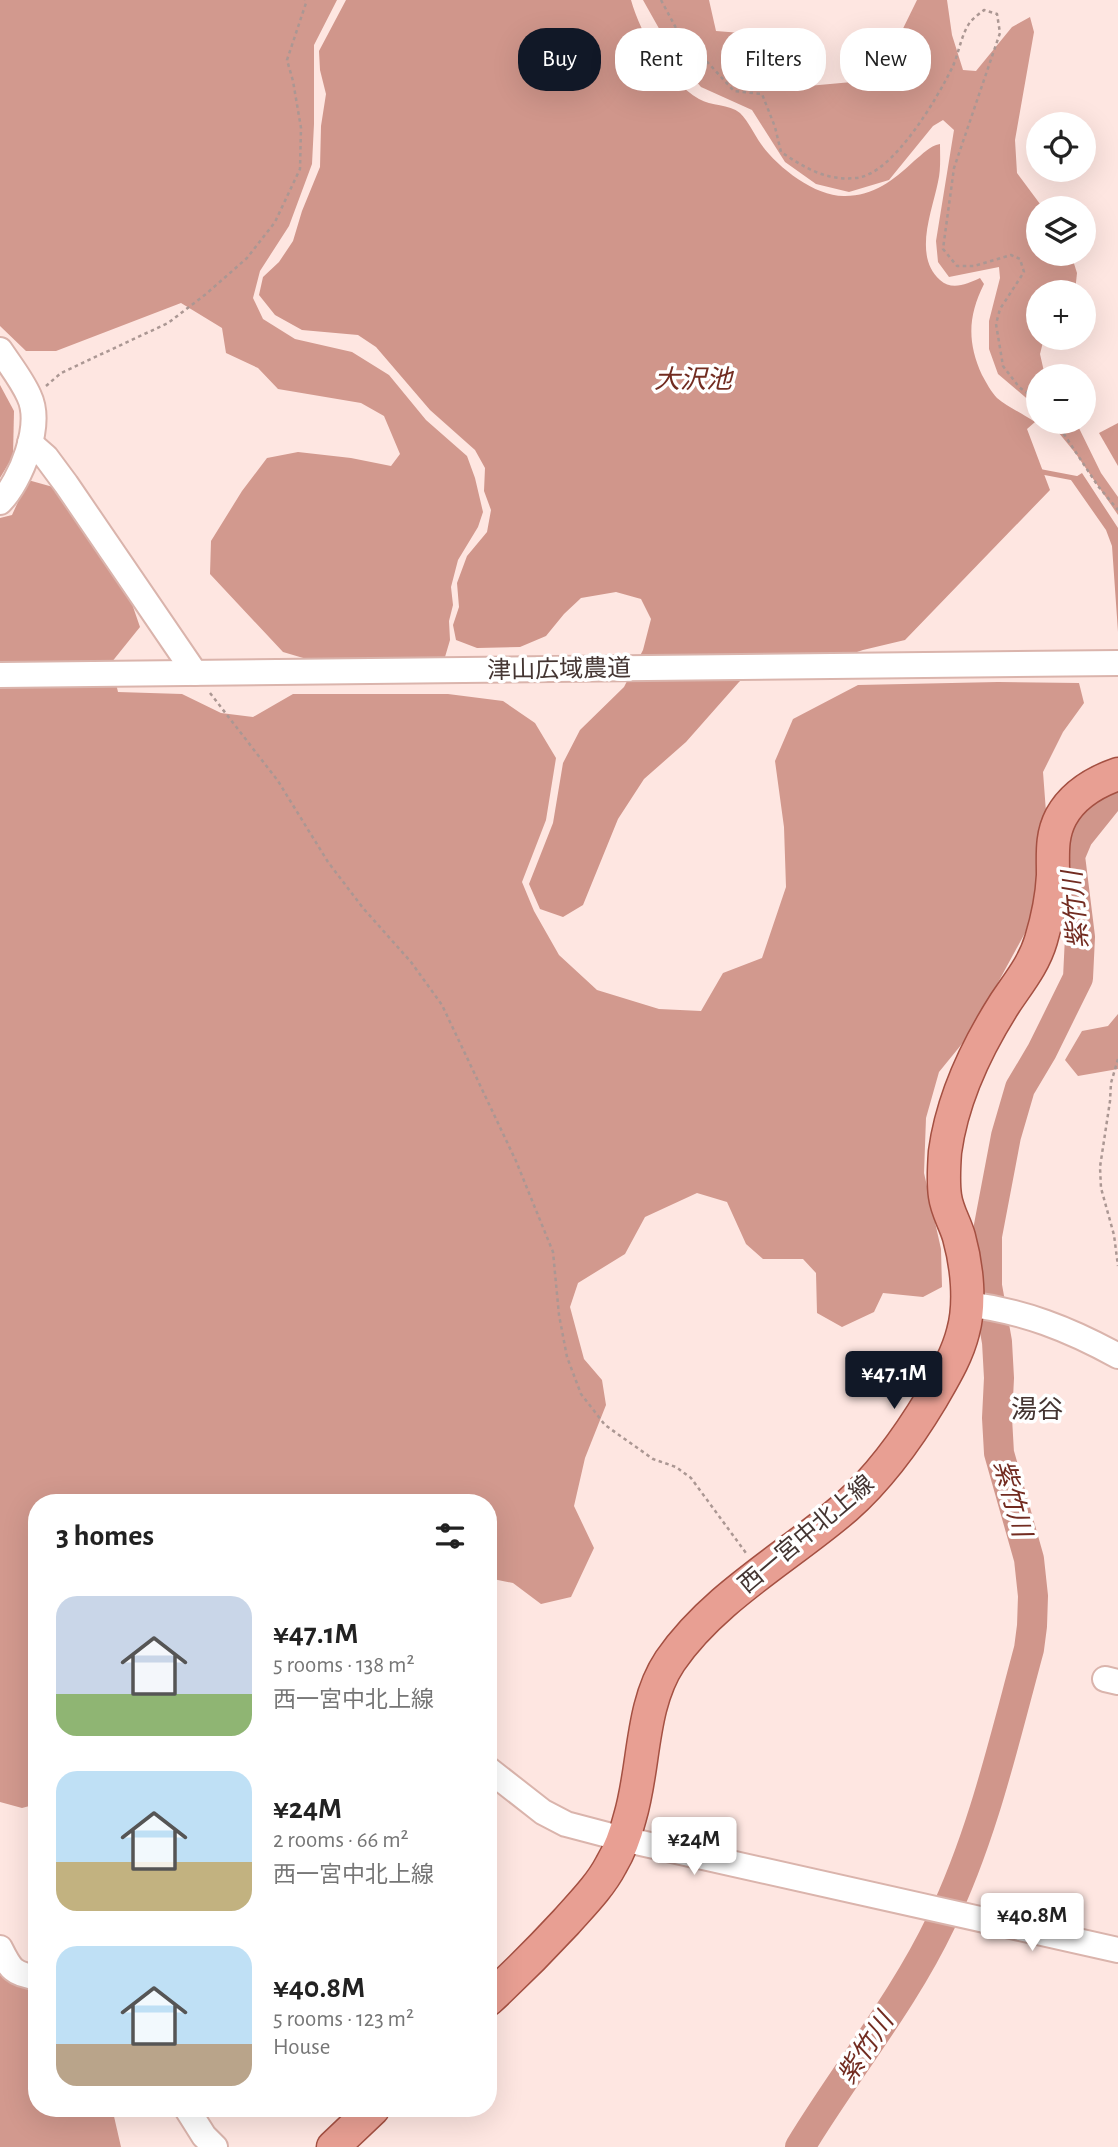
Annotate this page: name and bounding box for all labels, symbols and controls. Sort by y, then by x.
chip: Buy [518,28,601,91]
chip: Rent [615,28,707,91]
chip: Filters [721,28,826,91]
chip: New [840,28,931,91]
map controls [1026,112,1096,434]
button: locate [1026,112,1096,182]
button: layers [1026,196,1096,266]
button: + [1026,280,1096,350]
button: − [1026,364,1096,434]
water label: 大沢池 [654,366,735,393]
street label: 津山広域農道 [487,655,631,683]
water label: 紫竹川 [1058,867,1092,950]
pin: ¥47.1M [837,1352,951,1411]
text: ¥47.1M [861,1362,927,1385]
district label: 湯谷 [1011,1396,1063,1423]
water label: 紫竹川 [989,1457,1036,1542]
street label: 西一宮中北上線 [733,1470,879,1598]
icon: filters [431,1517,469,1555]
text: 3 homes [56,1521,154,1551]
text: ¥47.1M [273,1619,358,1649]
icon: home [112,1624,196,1708]
text: 5 rooms · 138 m² [273,1654,414,1677]
text: 西一宮中北上線 [273,1689,434,1712]
text: ¥24M [273,1794,342,1824]
icon: home [112,1799,196,1883]
pin: ¥24M [653,1818,735,1877]
text: ¥24M [668,1828,720,1851]
text: 2 rooms · 66 m² [273,1829,409,1852]
text: 西一宮中北上線 [273,1864,434,1887]
pin: ¥40.8M [975,1894,1089,1953]
text: ¥40.8M [997,1904,1067,1927]
text: ¥40.8M [273,1973,365,2003]
icon: home [112,1974,196,2058]
water label: 紫竹川 [833,2006,900,2088]
text: 5 rooms · 123 m² [273,2008,414,2031]
text: House [273,2036,330,2059]

